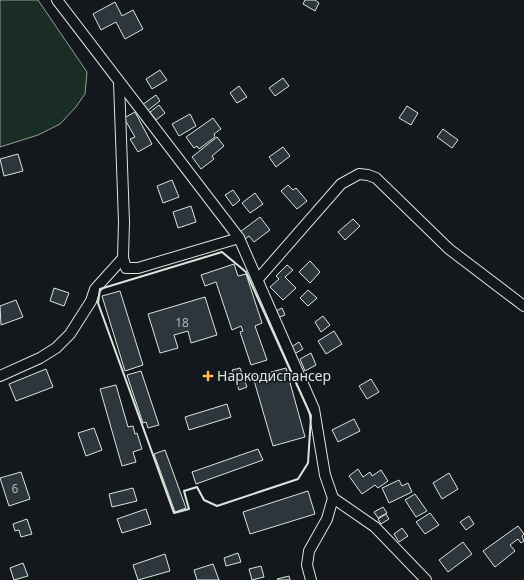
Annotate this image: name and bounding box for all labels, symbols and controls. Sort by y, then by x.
house number: 18 [175,314,189,331]
place label: Наркодиспансер [217,366,331,385]
marker: Наркодиспансер [202,370,214,382]
house number: 6 [12,480,19,497]

